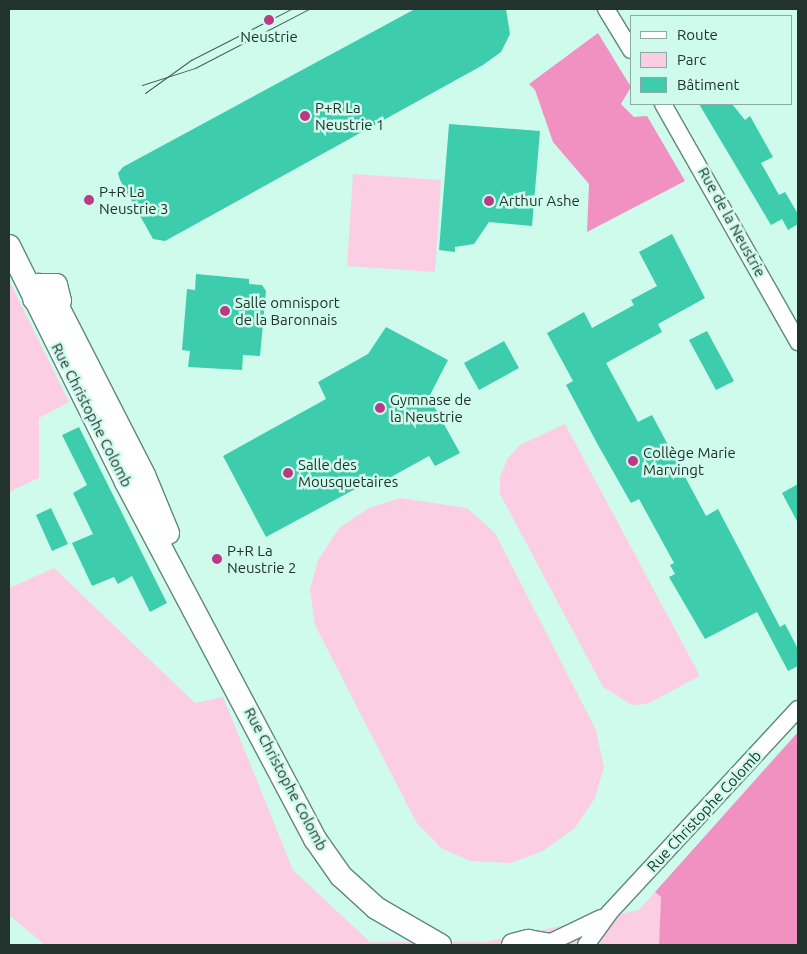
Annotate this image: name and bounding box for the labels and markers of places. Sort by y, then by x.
marker: Neustrie [263,14,275,26]
place label: Neustrie [240,28,298,46]
place label: P+R La Neustrie 1 [315,98,384,133]
marker: P+R La Neustrie 1 [299,110,311,122]
place label: P+R La Neustrie 3 [99,182,168,217]
place label: Arthur Ashe [499,192,580,210]
marker: P+R La Neustrie 3 [83,194,95,206]
marker: Arthur Ashe [483,195,495,207]
place label: Salle omnisport de la Baronnais [235,293,340,328]
marker: Salle omnisport de la Baronnais [219,305,231,317]
place label: Gymnase de la Neustrie [390,390,472,425]
marker: Gymnase de la Neustrie [374,402,386,414]
place label: Collège Marie Marvingt [643,443,736,478]
place label: Salle des Mousquetaires [298,455,398,490]
marker: Collège Marie Marvingt [627,455,639,467]
marker: Salle des Mousquetaires [282,467,294,479]
place label: P+R La Neustrie 2 [227,541,296,576]
marker: P+R La Neustrie 2 [211,553,223,565]

